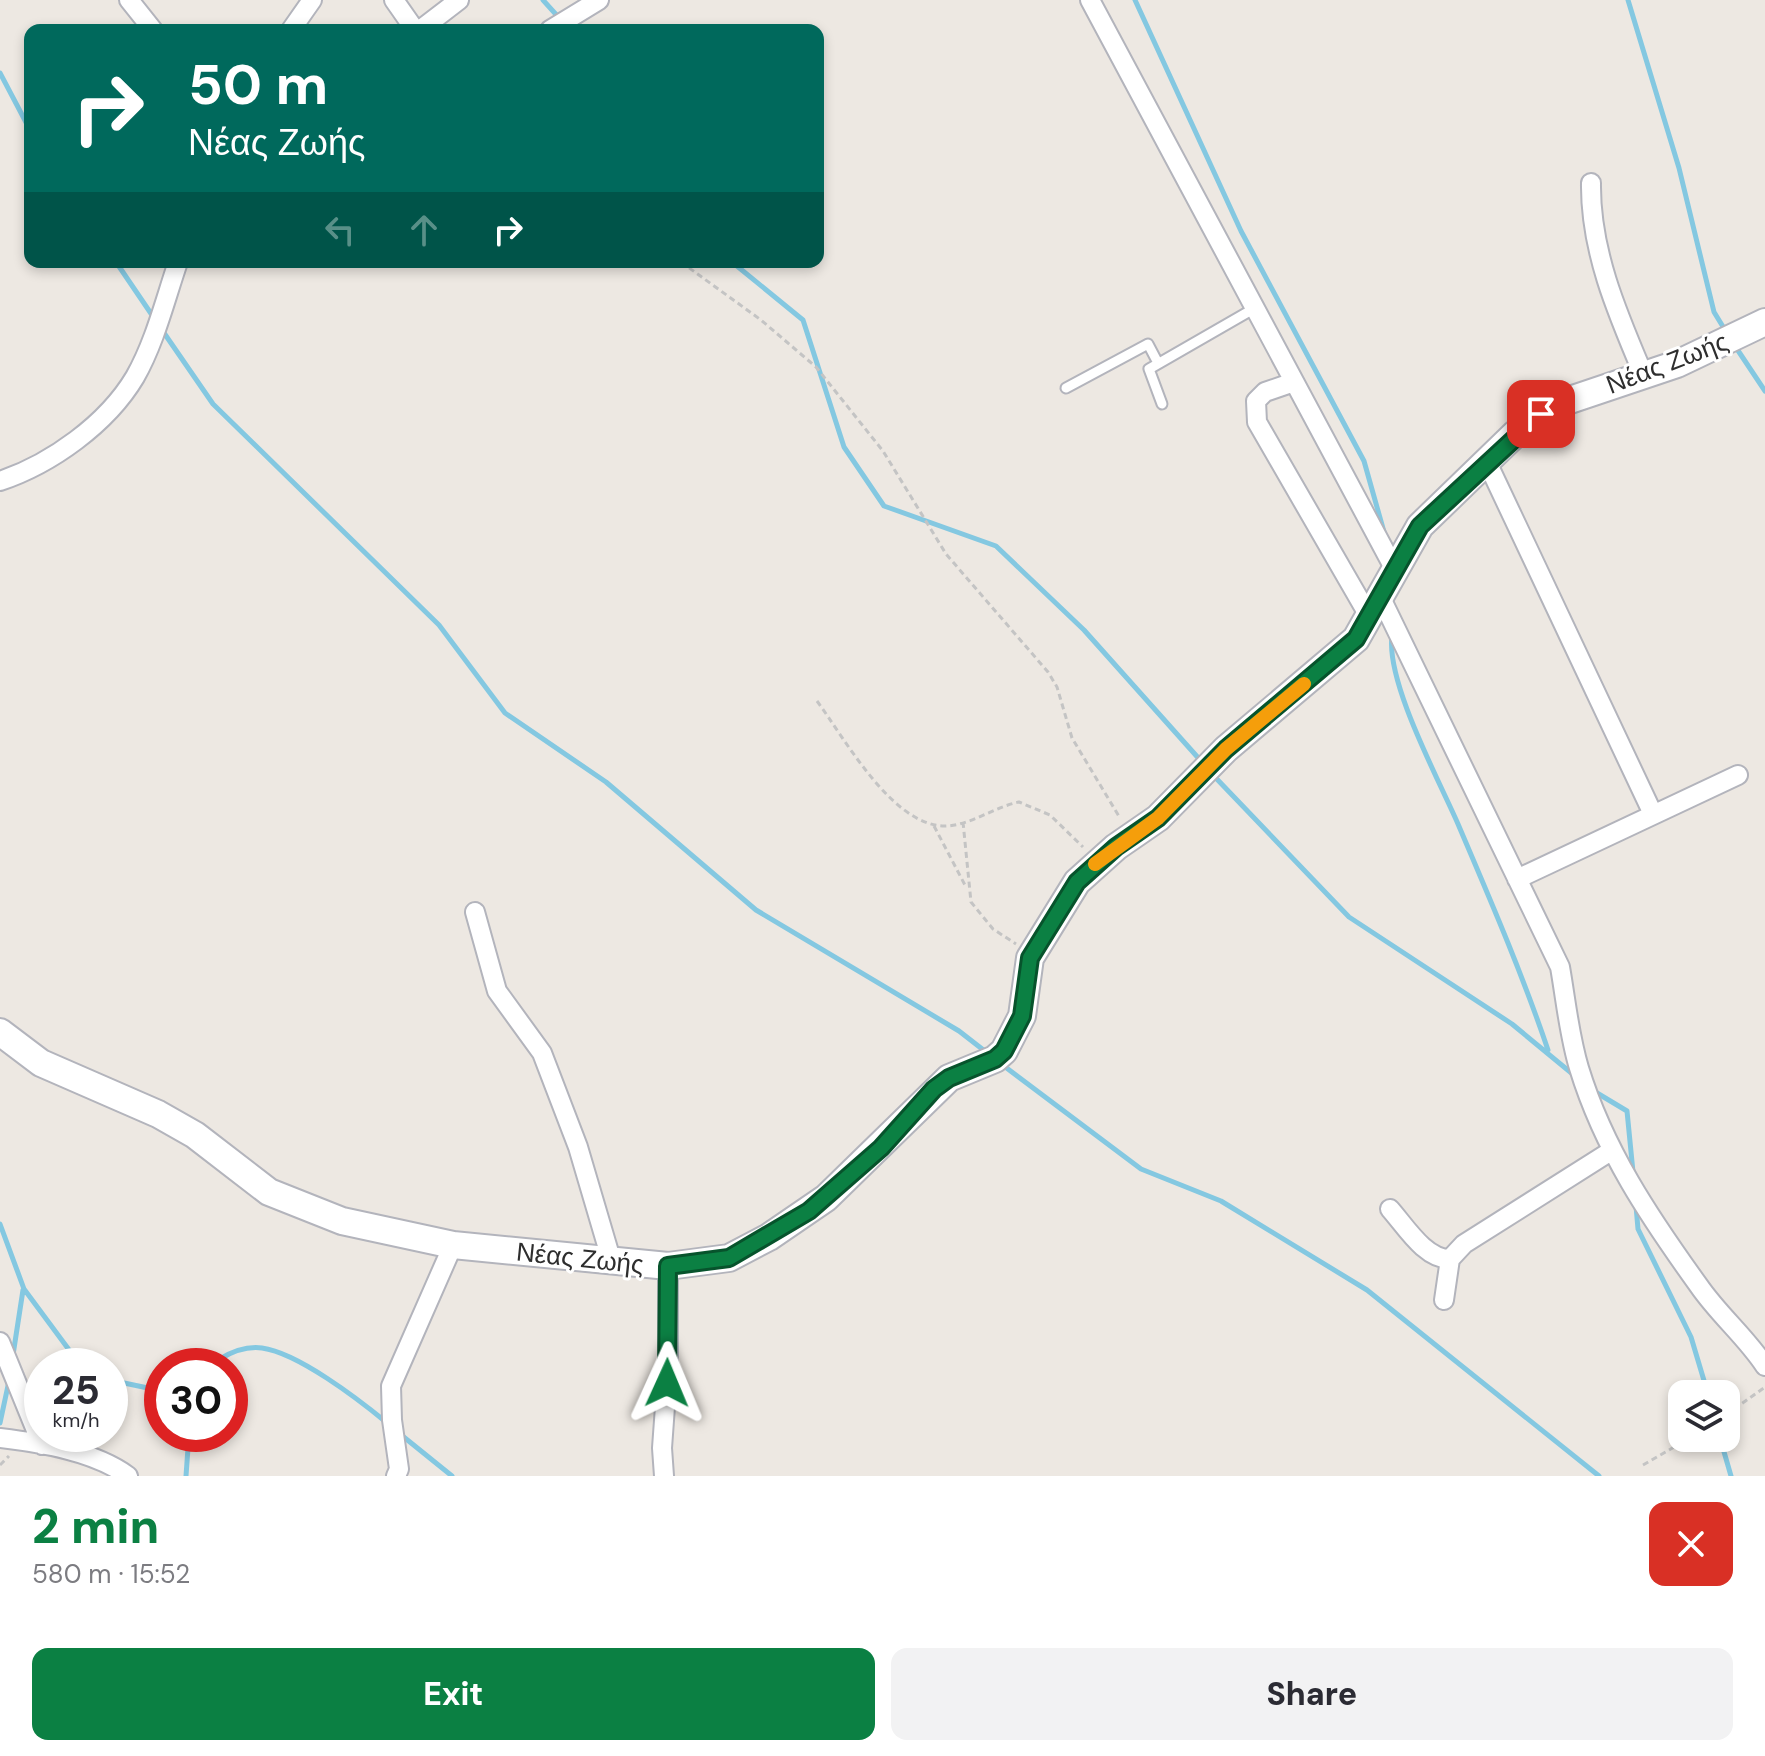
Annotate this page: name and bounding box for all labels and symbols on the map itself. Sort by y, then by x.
street label: Νέας Ζωής [1601,324,1733,402]
pin [1507,380,1575,448]
street label: Νέας Ζωής [515,1234,645,1282]
position arrow [625,1341,709,1425]
speed limit sign: 30 [144,1348,248,1452]

